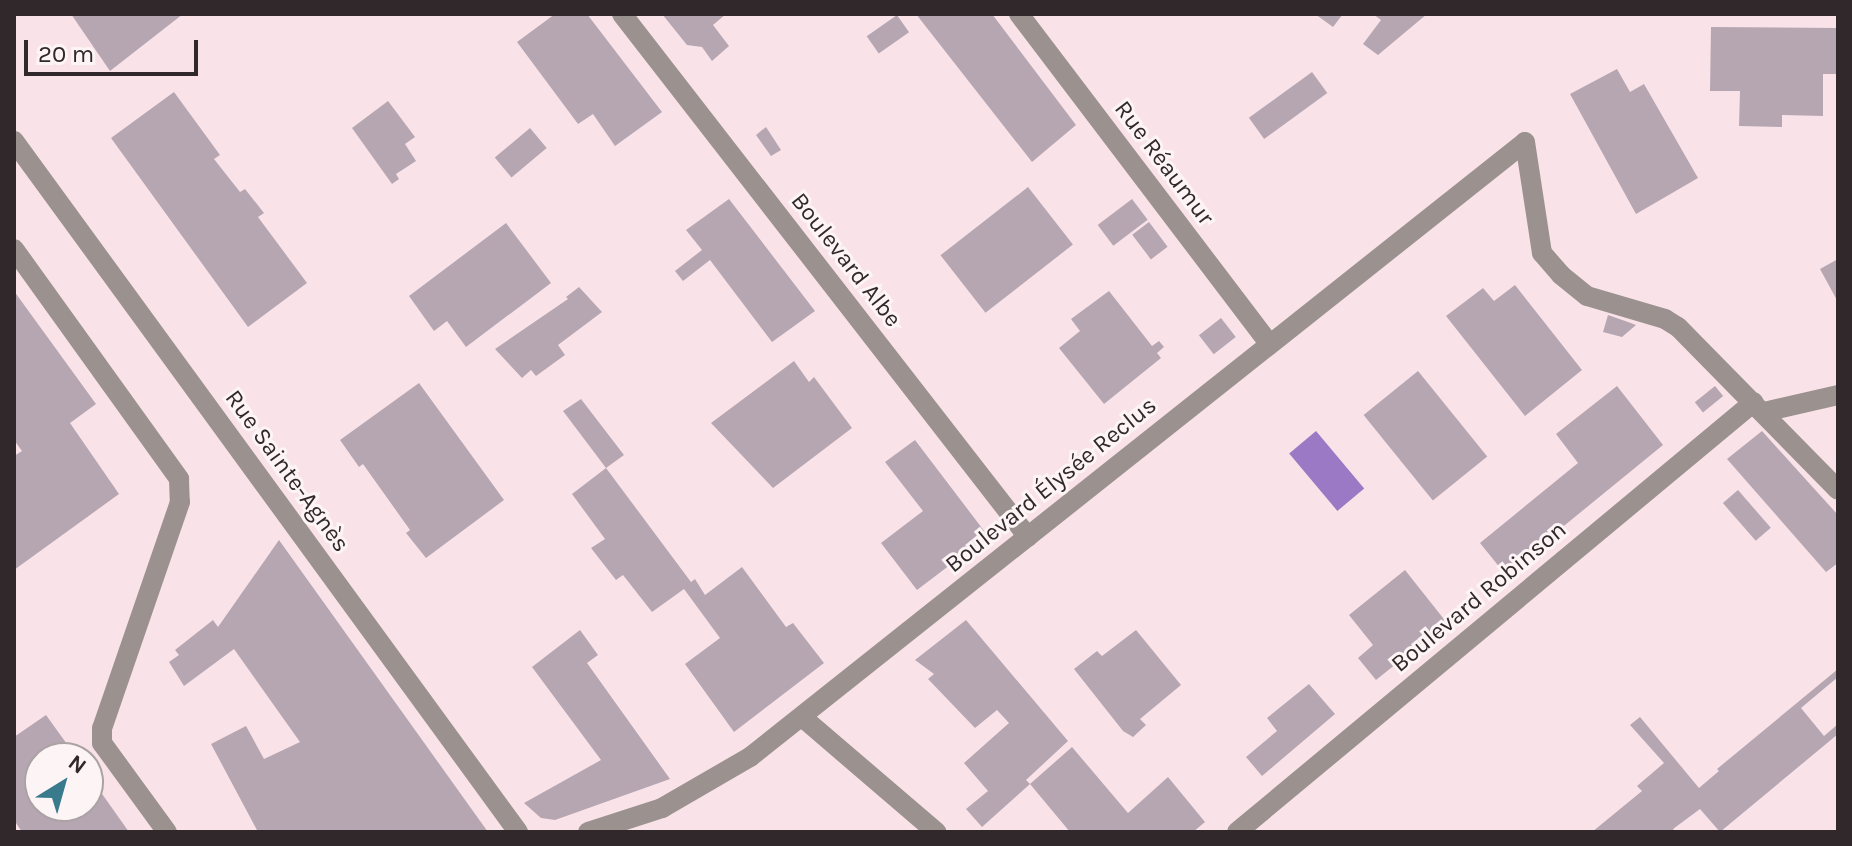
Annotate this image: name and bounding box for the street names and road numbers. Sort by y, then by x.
street label: Rue Réaumur [1108,95,1220,231]
street label: Boulevard Albe [785,187,907,333]
street label: Rue Sainte-Agnès [219,384,355,558]
street label: Boulevard Élysée Reclus [940,391,1162,579]
street label: Boulevard Robinson [1386,515,1572,679]

